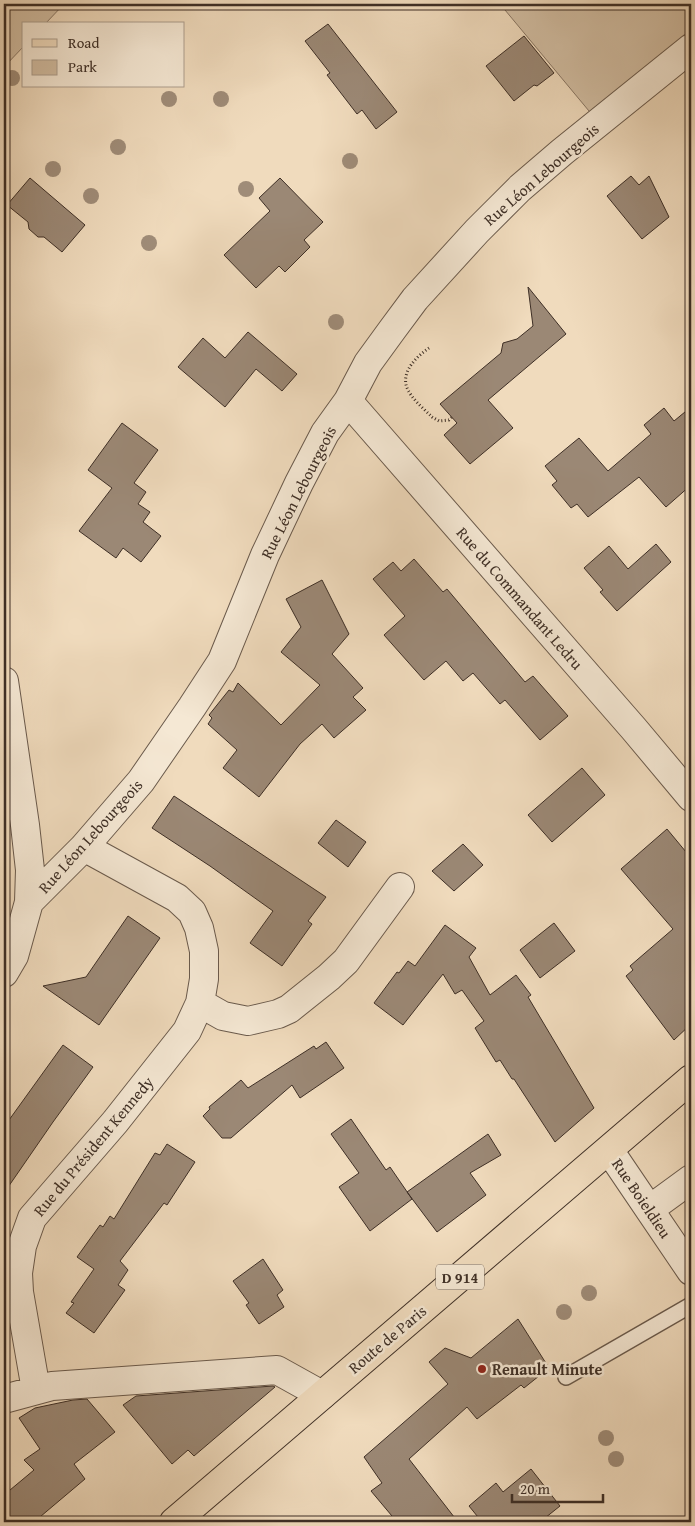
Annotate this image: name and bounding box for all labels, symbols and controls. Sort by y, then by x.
legend [22,22,185,88]
text: Road [68,32,99,53]
text: Park [68,56,97,77]
street label: Rue Léon Lebourgeois [478,117,604,231]
street label: Rue Léon Lebourgeois [254,421,342,563]
street label: Rue du Commandant Ledru [451,521,589,675]
street label: Rue Léon Lebourgeois [32,774,148,898]
street label: Rue du Président Kennedy [27,1071,159,1221]
street label: Rue Boieldieu [606,1153,678,1243]
road number: D 914 [436,1264,484,1290]
street label: Route de Paris [343,1299,431,1379]
place label: Renault Minute [492,1357,603,1381]
marker: Renault Minute [476,1363,488,1375]
scale bar [512,1471,604,1503]
text: 20 m [520,1478,551,1499]

